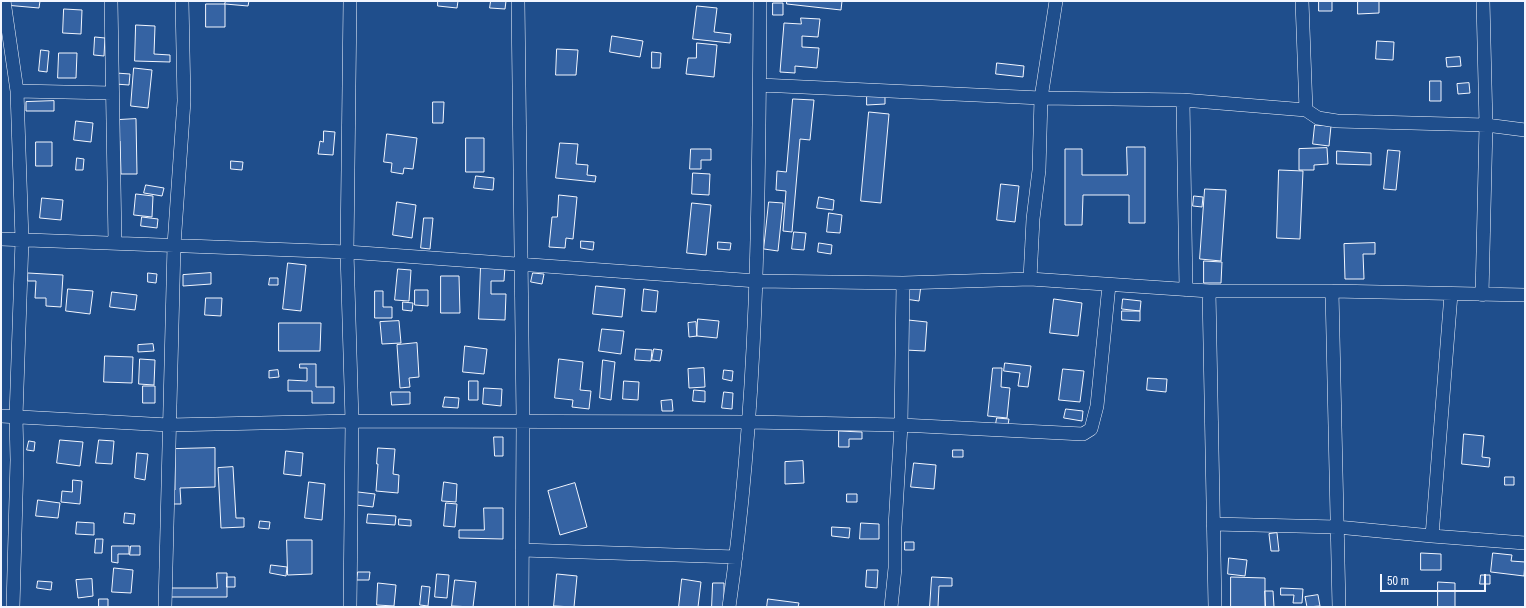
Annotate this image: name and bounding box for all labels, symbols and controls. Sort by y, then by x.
scale bar [1382,566,1488,592]
text: 50 m [1387,573,1409,589]

